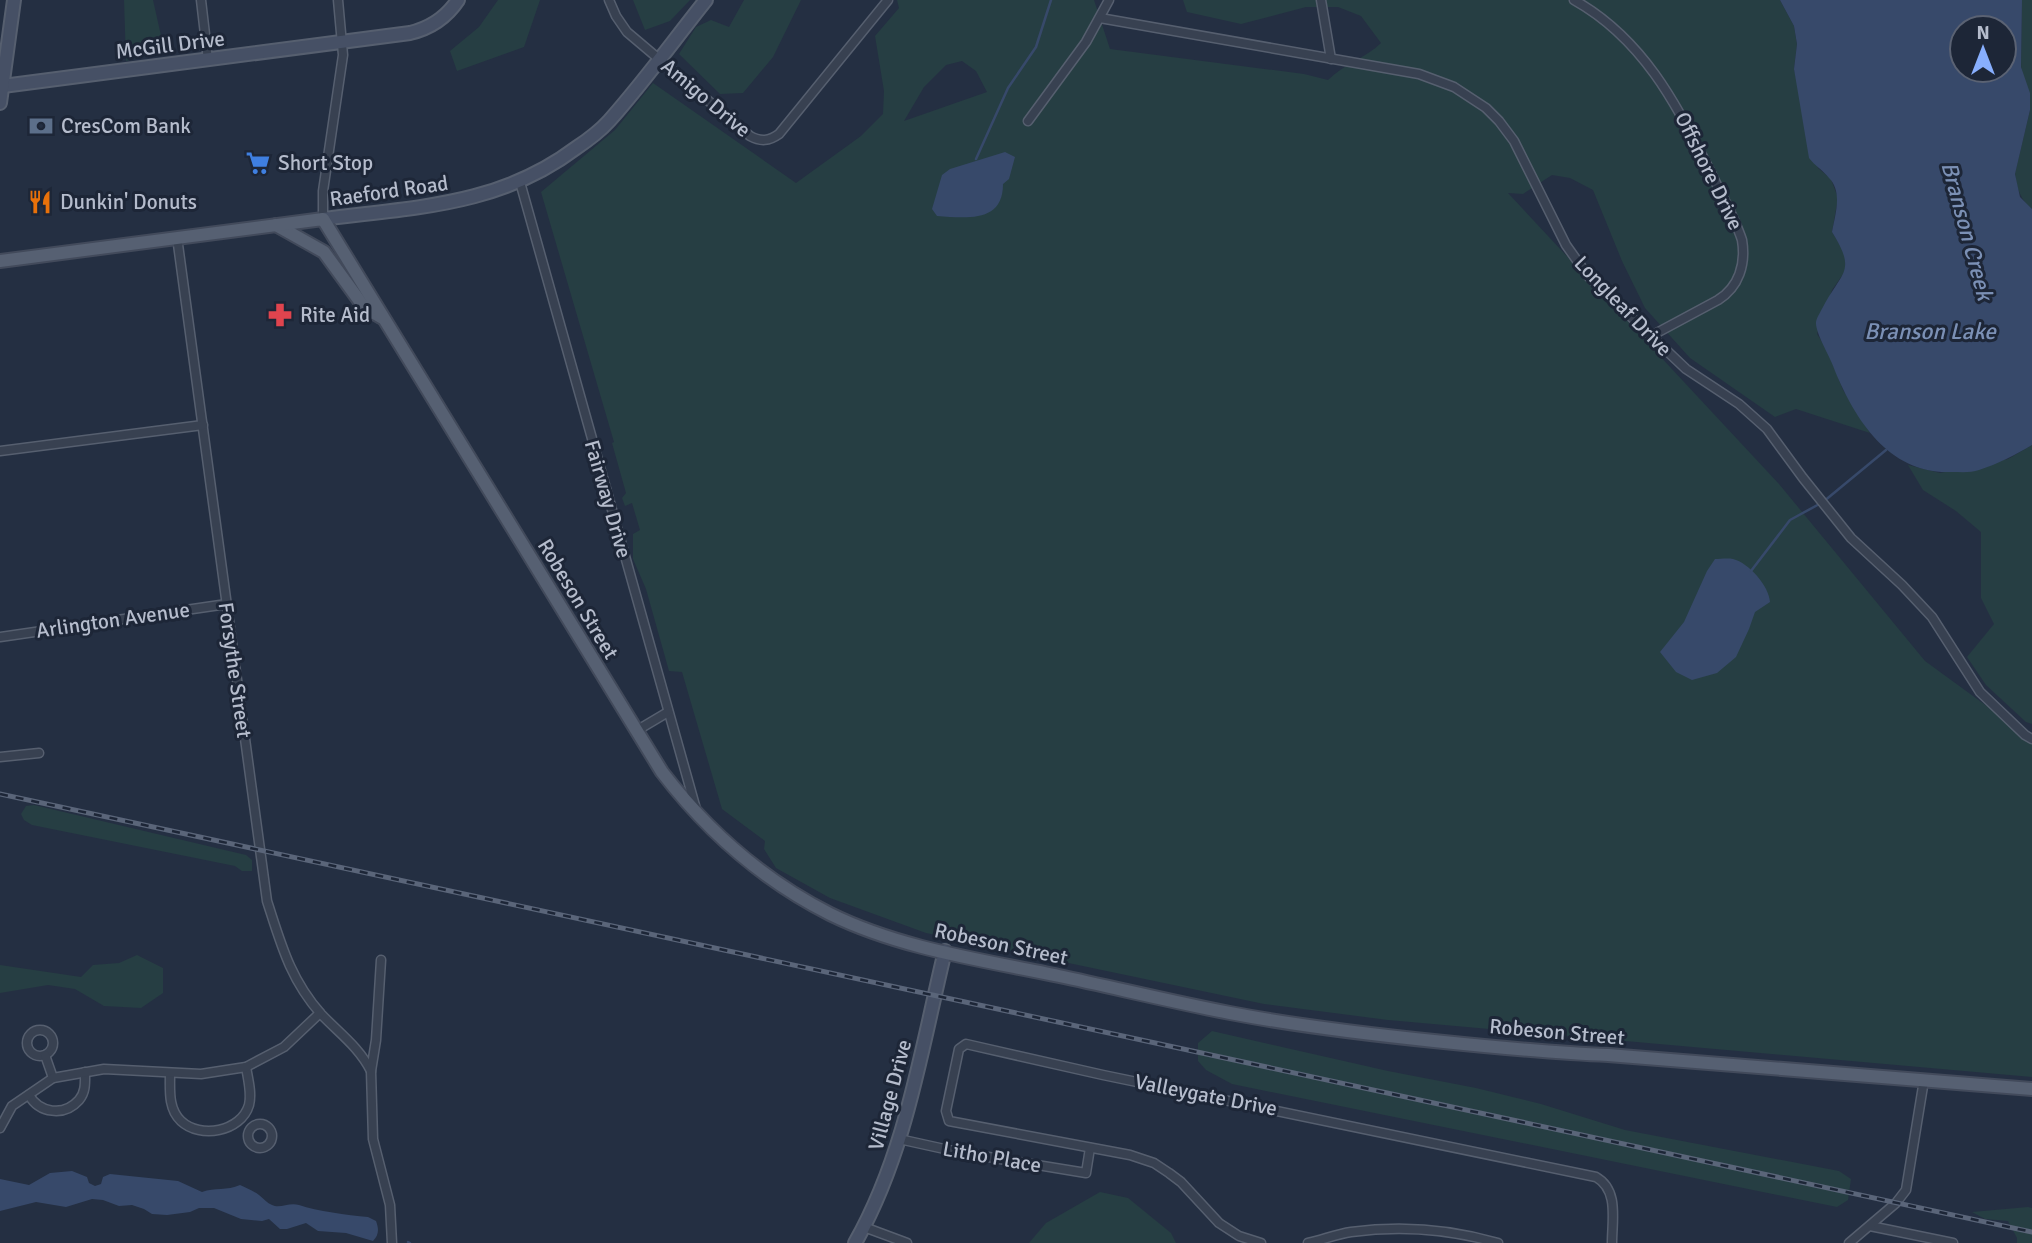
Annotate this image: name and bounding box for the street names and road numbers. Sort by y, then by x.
street label: McGill Drive [114,25,226,65]
street label: Amigo Drive [656,53,756,143]
street label: Offshore Drive [1669,108,1749,234]
street label: Raeford Road [328,170,450,212]
street label: Longleaf Drive [1569,250,1677,362]
street label: Fairway Drive [579,437,637,561]
street label: Robeson Street [532,534,624,664]
street label: Arlington Avenue [35,596,191,644]
street label: Forsythe Street [213,600,257,740]
street label: Robeson Street [932,917,1070,971]
street label: Robeson Street [1488,1013,1626,1051]
street label: Village Drive [863,1037,917,1153]
street label: Valleygate Drive [1133,1068,1279,1122]
street label: Litho Place [941,1136,1043,1178]

